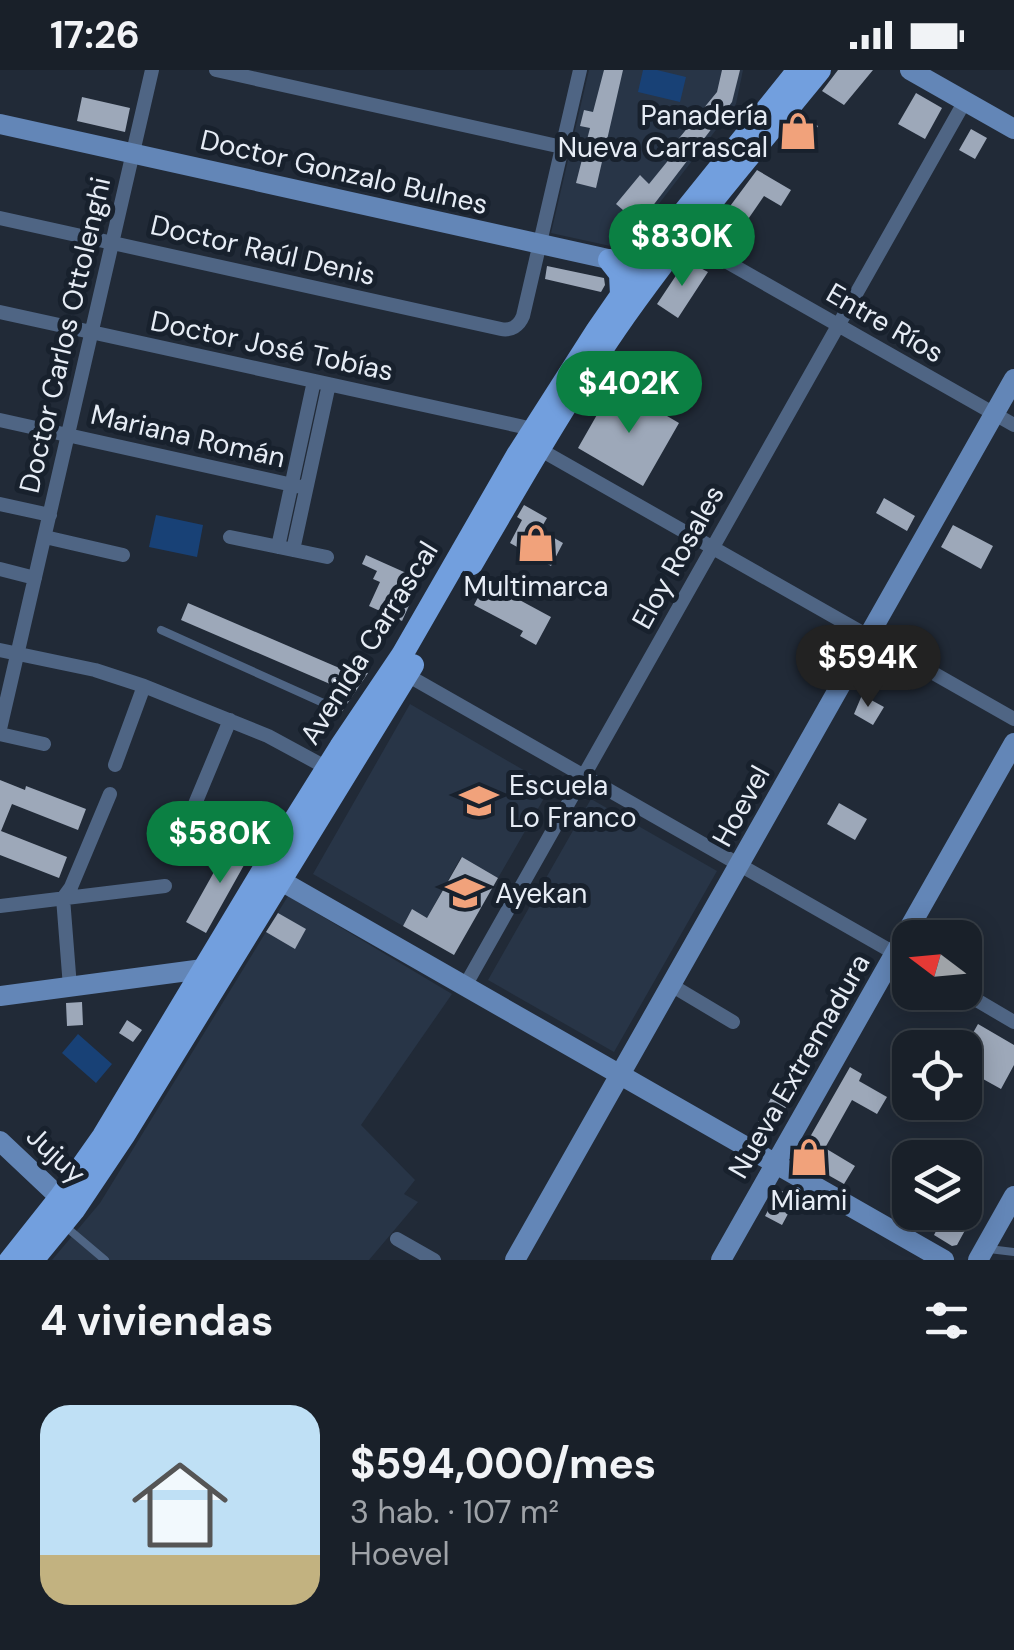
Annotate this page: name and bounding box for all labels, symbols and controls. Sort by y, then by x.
text: 17:26 [50,10,140,60]
place label: Panadería Nueva Carrascal [558,97,768,166]
shop icon: Panadería Nueva Carrascal [777,110,819,152]
street label: Doctor Gonzalo Bulnes [197,121,491,223]
street label: Doctor Carlos Ottolenghi [11,173,119,497]
pin: $830K [612,204,752,289]
street label: Doctor Raúl Denis [147,206,379,294]
text: $830K [631,215,733,257]
street label: Entre Ríos [820,275,950,371]
street label: Doctor José Tobías [147,302,397,390]
pin: $402K [559,351,699,436]
text: $402K [578,362,680,404]
street label: Mariana Román [87,396,289,476]
street label: Eloy Rosales [623,479,733,635]
shop icon: Multimarca [515,522,557,564]
street label: Avenida Carrascal [292,534,446,752]
place label: Multimarca [464,568,608,605]
pin: $594K [798,625,938,710]
text: $594K [818,636,918,678]
street label: Hoevel [704,759,778,853]
place label: Escuela Lo Franco [509,767,637,836]
school or university icon: Escuela Lo Franco [458,780,500,822]
pin: $580K [150,801,290,886]
text: $580K [169,812,271,854]
school or university icon: Ayekan [444,872,486,914]
place label: Ayekan [495,875,587,912]
north arrow [892,920,982,1010]
map controls [892,920,982,1230]
street label: Nueva Extremadura [720,947,878,1185]
button: locate [892,1030,982,1120]
street label: Jujuy [18,1118,94,1192]
shop icon: Miami [788,1136,830,1178]
button: layers [892,1140,982,1230]
place label: Miami [770,1182,848,1219]
text: 4 viviendas [40,1293,273,1348]
icon: filters [919,1293,974,1348]
text: $594,000/mes [350,1436,656,1491]
icon: home [120,1445,240,1565]
text: 3 hab. · 107 m² [350,1491,559,1533]
text: Hoevel [350,1533,450,1575]

